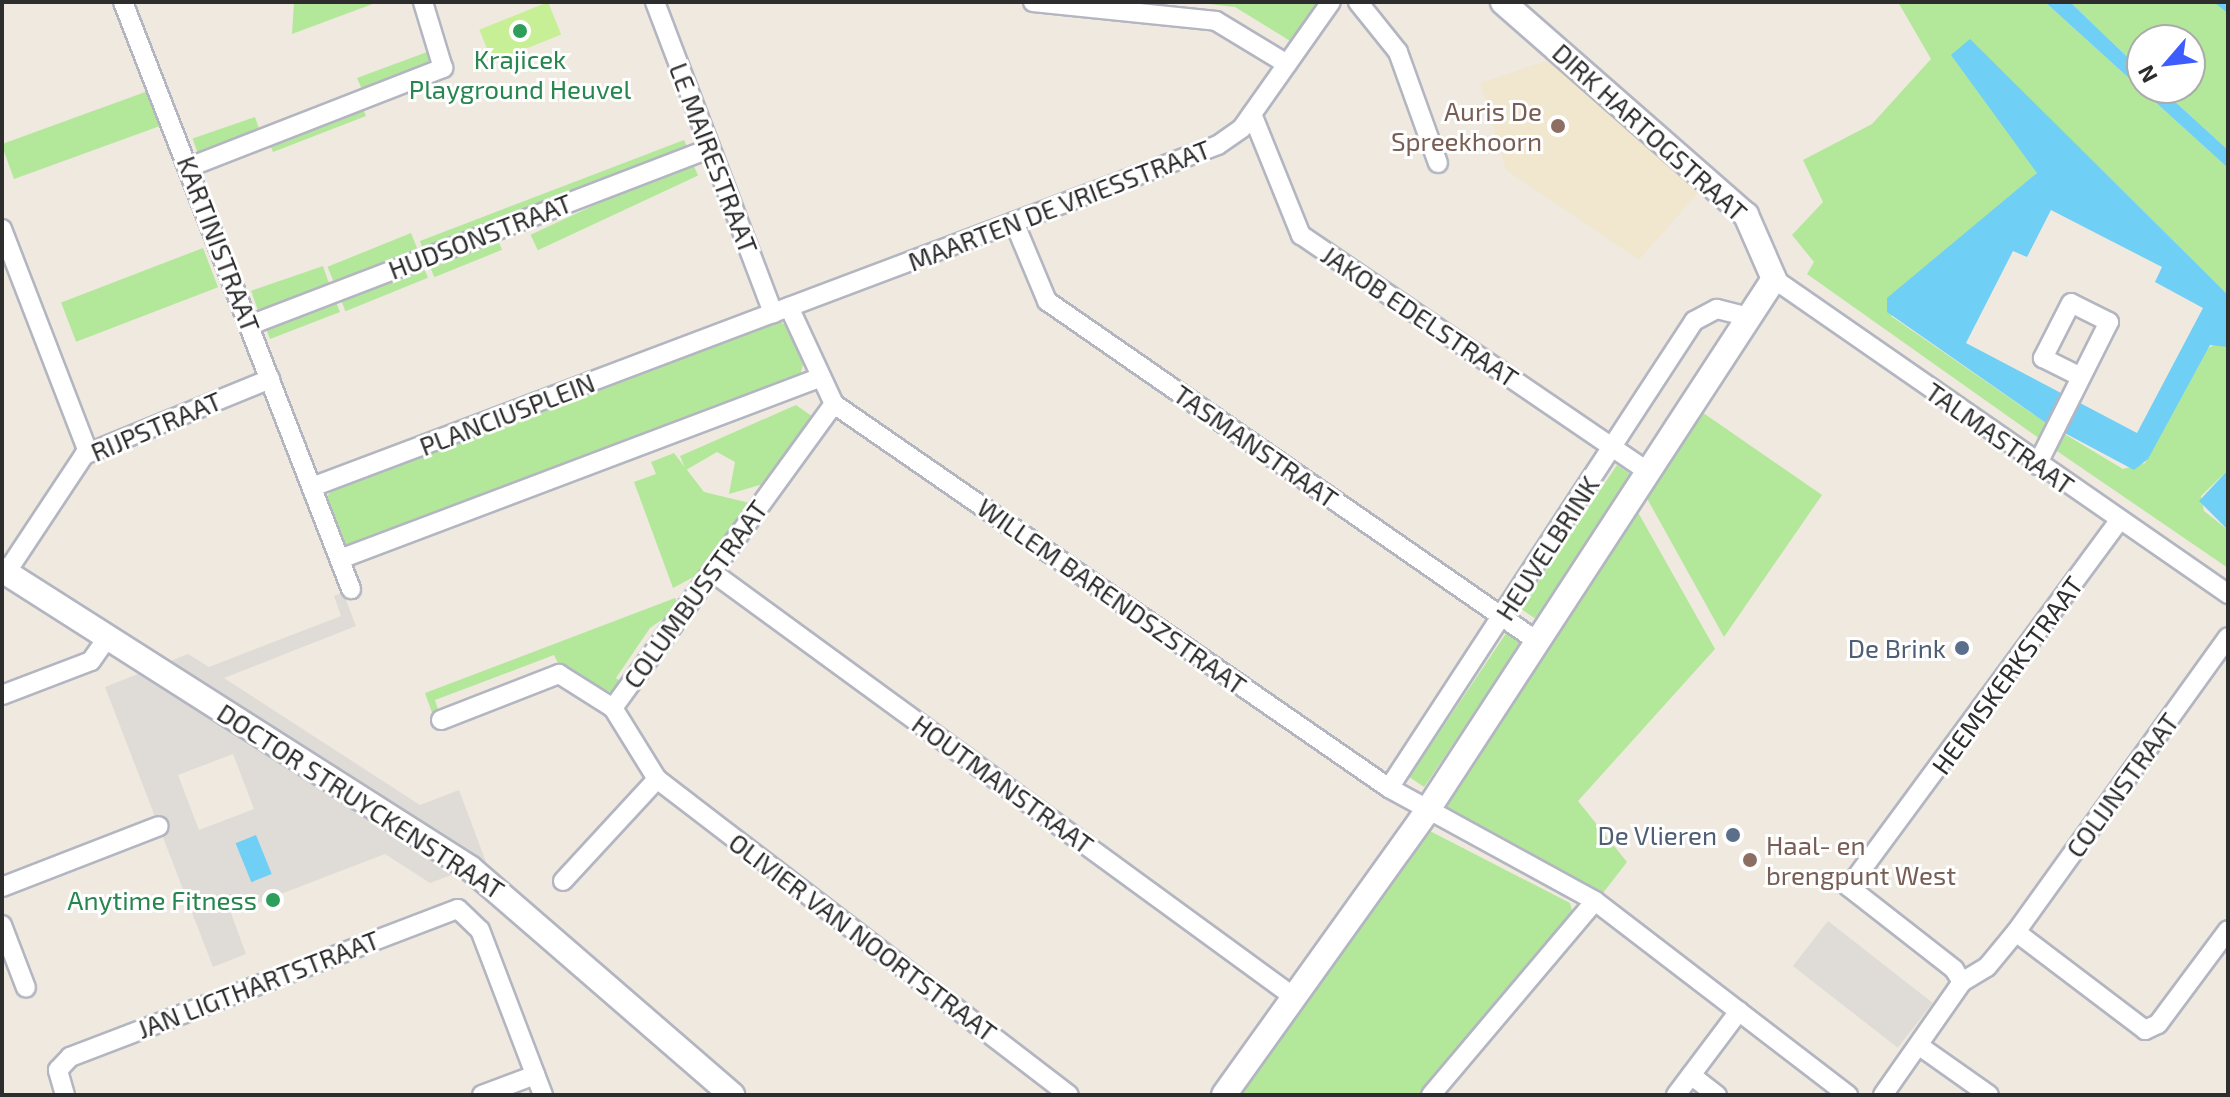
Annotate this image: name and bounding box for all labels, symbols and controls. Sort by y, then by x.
marker: Krajicek Playground Heuvel [511,22,529,40]
north arrow [2126,24,2206,104]
street label: DIRK HARTOGSTRAAT [1546,37,1754,227]
place label: Krajicek Playground Heuvel [409,43,631,104]
street label: LE MAIRESTRAAT [663,58,765,258]
text: N [2131,61,2162,87]
place label: Auris De Spreekhoorn [1391,95,1542,156]
marker: Auris De Spreekhoorn [1549,117,1567,135]
street label: MAARTEN DE VRIESSTRAAT [903,133,1215,277]
street label: KARTINISTRAAT [171,152,267,336]
street label: HUDSONSTRAAT [384,187,576,285]
street label: JAKOB EDELSTRAAT [1316,239,1524,393]
street label: PLANCIUSPLEIN [415,366,599,462]
street label: TALMASTRAAT [1920,375,2080,501]
street label: TASMANSTRAAT [1168,378,1344,514]
street label: RIJPSTRAAT [86,385,226,467]
street label: HEUVELBRINK [1489,470,1605,626]
street label: WILLEM BARENDSZSTRAAT [972,491,1252,701]
street label: COLUMBUSSTRAAT [616,494,774,694]
street label: HEEMSKERKSTRAAT [1925,570,2089,780]
place label: De Brink [1848,632,1946,664]
marker: De Brink [1953,639,1971,657]
street label: DOCTOR STRUYCKENSTRAAT [212,697,510,905]
street label: COLIJNSTRAAT [2059,707,2185,863]
street label: HOUTMANSTRAAT [906,708,1100,860]
place label: De Vlieren [1597,819,1717,851]
street label: OLIVIER VAN NOORTSTRAAT [723,826,1003,1048]
marker: De Vlieren [1724,826,1742,844]
place label: Haal- en brengpunt West [1766,829,1956,890]
marker: Haal- en brengpunt West [1741,851,1759,869]
place label: Anytime Fitness [67,884,257,916]
marker: Anytime Fitness [264,891,282,909]
street label: JAN LIGTHARTSTRAAT [133,923,383,1045]

